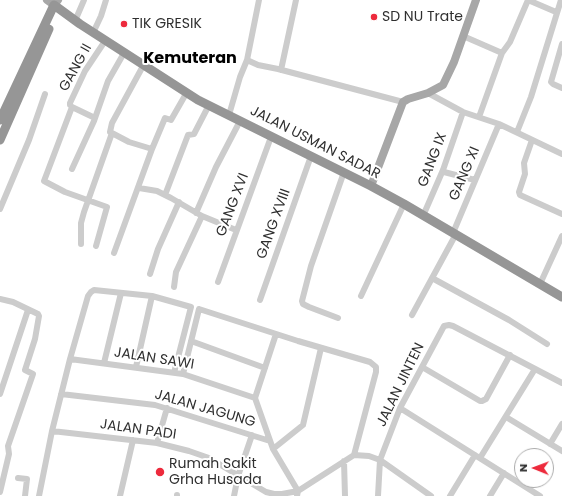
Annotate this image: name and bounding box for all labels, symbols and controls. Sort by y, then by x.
place label: SD NU Trate [382,9,463,25]
marker: SD NU Trate [369,12,379,22]
place label: TIK GRESIK [132,16,202,32]
marker: TIK GRESIK [119,19,129,29]
street label: GANG II [56,41,96,95]
district label: Kemuteran [143,49,237,69]
street label: JALAN USMAN SADAR [247,103,383,183]
street label: GANG IX [415,130,451,190]
street label: GANG XI [446,145,484,203]
street label: GANG XVI [213,171,253,239]
street label: GANG XVIII [254,187,294,261]
street label: JALAN JINTEN [373,340,429,430]
street label: JALAN SAWI [113,344,195,374]
street label: JALAN JAGUNG [153,387,257,431]
street label: JALAN PADI [99,416,177,444]
north arrow [514,448,554,488]
place label: Rumah Sakit Grha Husada [169,456,262,488]
text: N [515,464,531,472]
marker: Rumah Sakit Grha Husada [154,466,166,478]

